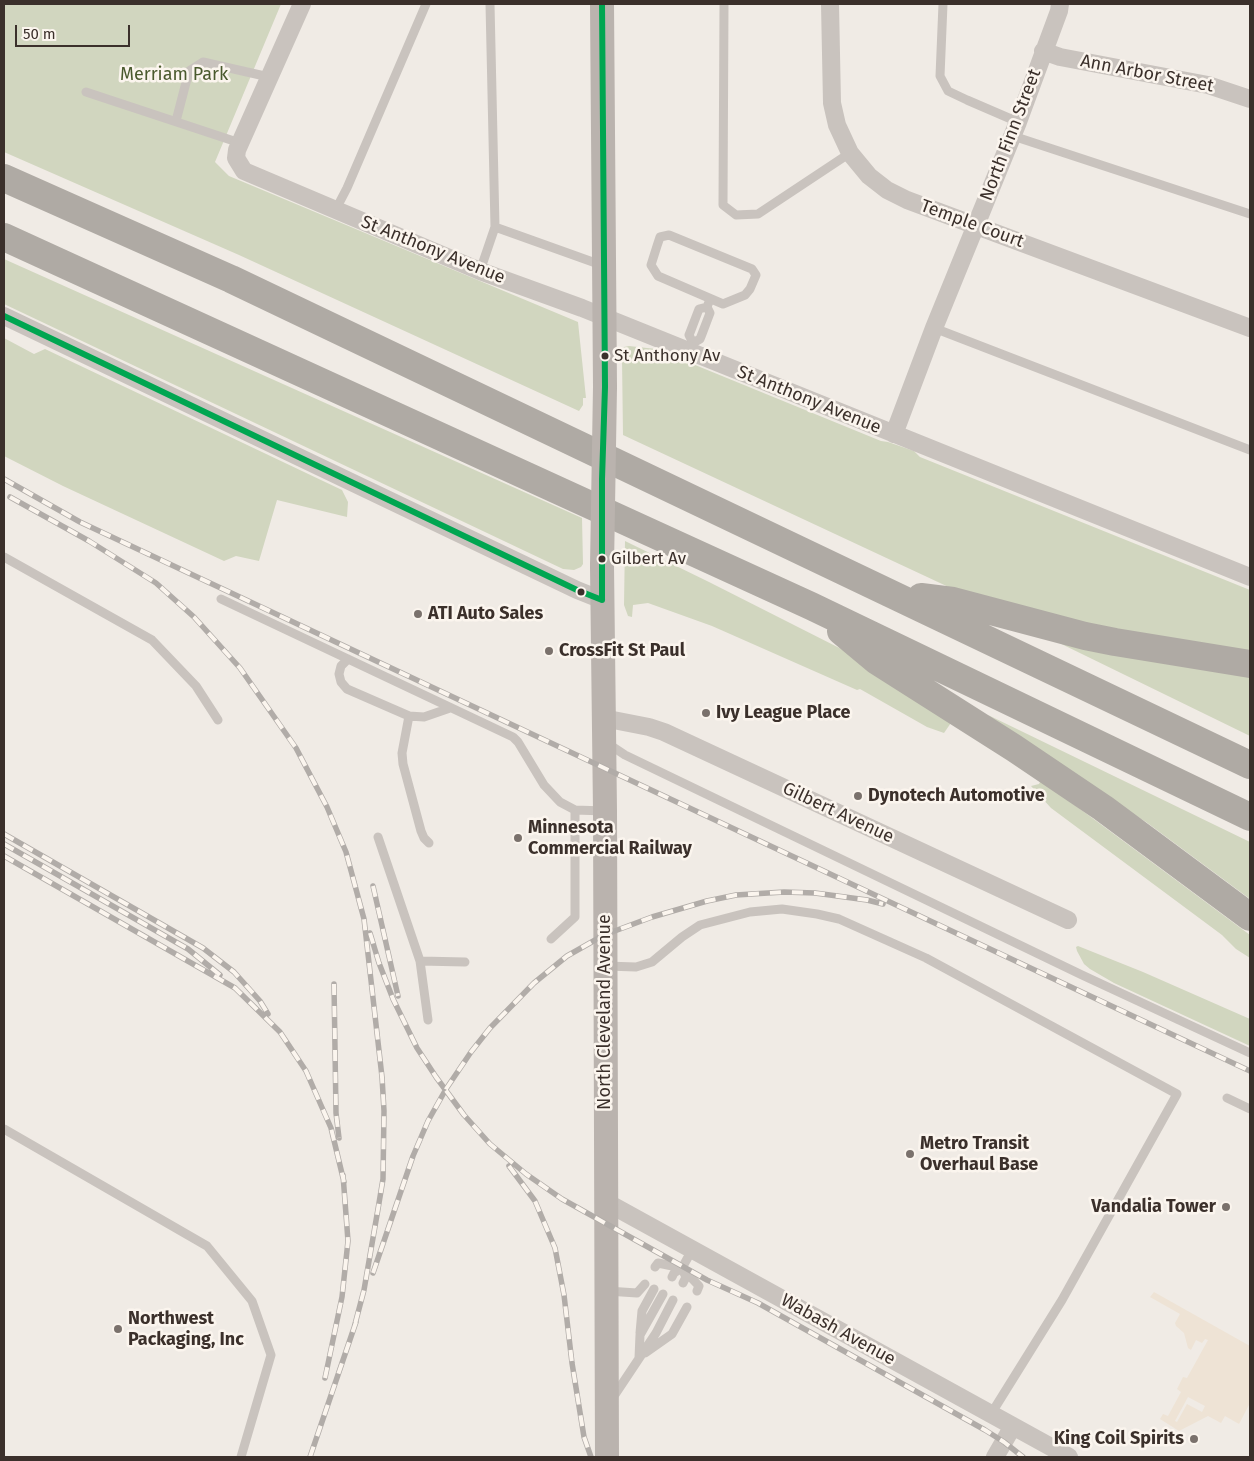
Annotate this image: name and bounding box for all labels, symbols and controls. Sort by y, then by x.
scale bar [18,15,132,47]
text: 50 m [23,25,56,43]
street label: Ann Arbor Street [1079,50,1215,98]
park label: Merriam Park [120,64,228,86]
street label: North Finn Street [976,66,1046,204]
street label: Temple Court [917,195,1027,253]
street label: St Anthony Avenue [358,211,508,289]
place label: St Anthony Av [614,346,720,366]
marker: St Anthony Av [600,351,610,361]
street label: St Anthony Avenue [734,361,884,439]
place label: Gilbert Av [611,549,686,569]
marker: Gilbert Av [597,554,607,564]
unlabelled marker [576,587,586,597]
place label: ATI Auto Sales [428,603,543,625]
marker: ATI Auto Sales [412,608,424,620]
place label: CrossFit St Paul [559,640,685,662]
marker: CrossFit St Paul [543,645,555,657]
place label: Ivy League Place [716,702,850,724]
marker: Ivy League Place [700,707,712,719]
street label: Gilbert Avenue [779,778,897,848]
place label: Dynotech Automotive [868,785,1045,807]
marker: Dynotech Automotive [852,790,864,802]
place label: Minnesota Commercial Railway [528,817,692,860]
marker: Minnesota Commercial Railway [512,832,524,844]
street label: North Cleveland Avenue [594,914,616,1110]
place label: Metro Transit Overhaul Base [920,1133,1038,1176]
marker: Metro Transit Overhaul Base [904,1148,916,1160]
place label: Vandalia Tower [1091,1196,1216,1218]
marker: Vandalia Tower [1220,1201,1232,1213]
street label: Wabash Avenue [777,1290,899,1370]
place label: Northwest Packaging, Inc [128,1308,244,1350]
marker: Northwest Packaging, Inc [112,1323,124,1335]
place label: King Coil Spirits [1054,1428,1184,1450]
marker: King Coil Spirits [1188,1433,1200,1445]

